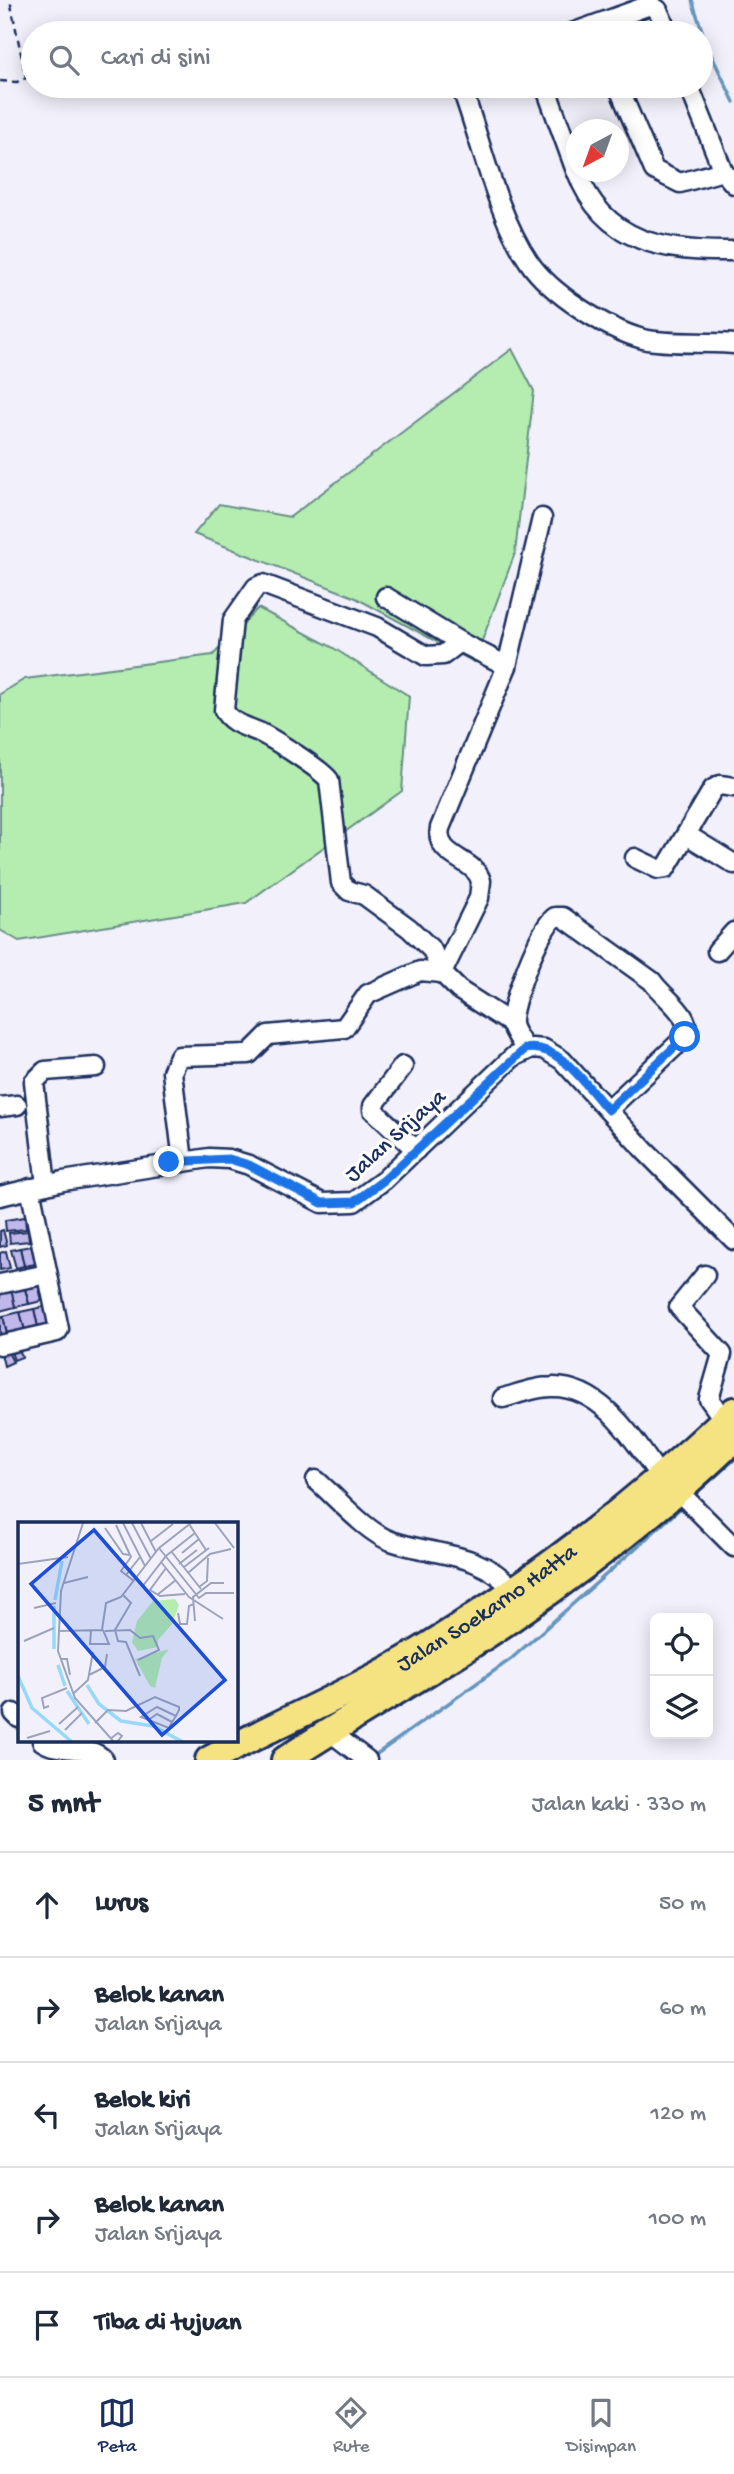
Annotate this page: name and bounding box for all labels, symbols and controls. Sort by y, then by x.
search box [21,21,713,98]
icon: search [45,41,83,79]
text: Cari di sini [101,44,211,75]
north arrow [566,119,629,182]
route start [669,1021,700,1052]
street label: Jalan Srijaya [340,1083,453,1189]
route end [153,1146,184,1177]
inset map [18,1522,238,1742]
street label: Jalan Soekarno Hatta [393,1539,584,1679]
map controls [650,1613,713,1739]
button: locate [650,1613,713,1676]
button: layers [650,1676,713,1739]
text: 5 mnt [28,1788,99,1823]
text: Jalan kaki · 330 m [532,1792,706,1819]
icon: ahead [28,1886,66,1924]
text: Lurus [95,1889,148,1920]
text: 50 m [659,1891,706,1918]
text: Belok kanan [95,1981,224,2012]
icon: right [28,1991,66,2029]
text: 60 m [660,1996,706,2023]
text: Jalan Srijaya [95,2012,222,2039]
text: Belok kiri [95,2086,191,2117]
icon: left [28,2096,66,2134]
text: 120 m [651,2101,706,2128]
text: Jalan Srijaya [95,2117,222,2144]
text: Belok kanan [95,2191,224,2222]
icon: right [28,2201,66,2239]
text: 100 m [649,2206,706,2233]
text: Jalan Srijaya [95,2222,222,2249]
icon: arrive [28,2306,66,2344]
text: Tiba di tujuan [95,2309,241,2340]
tab: Peta [98,2394,136,2459]
tab: Rute [332,2394,370,2459]
tab: Disimpan [566,2394,636,2459]

